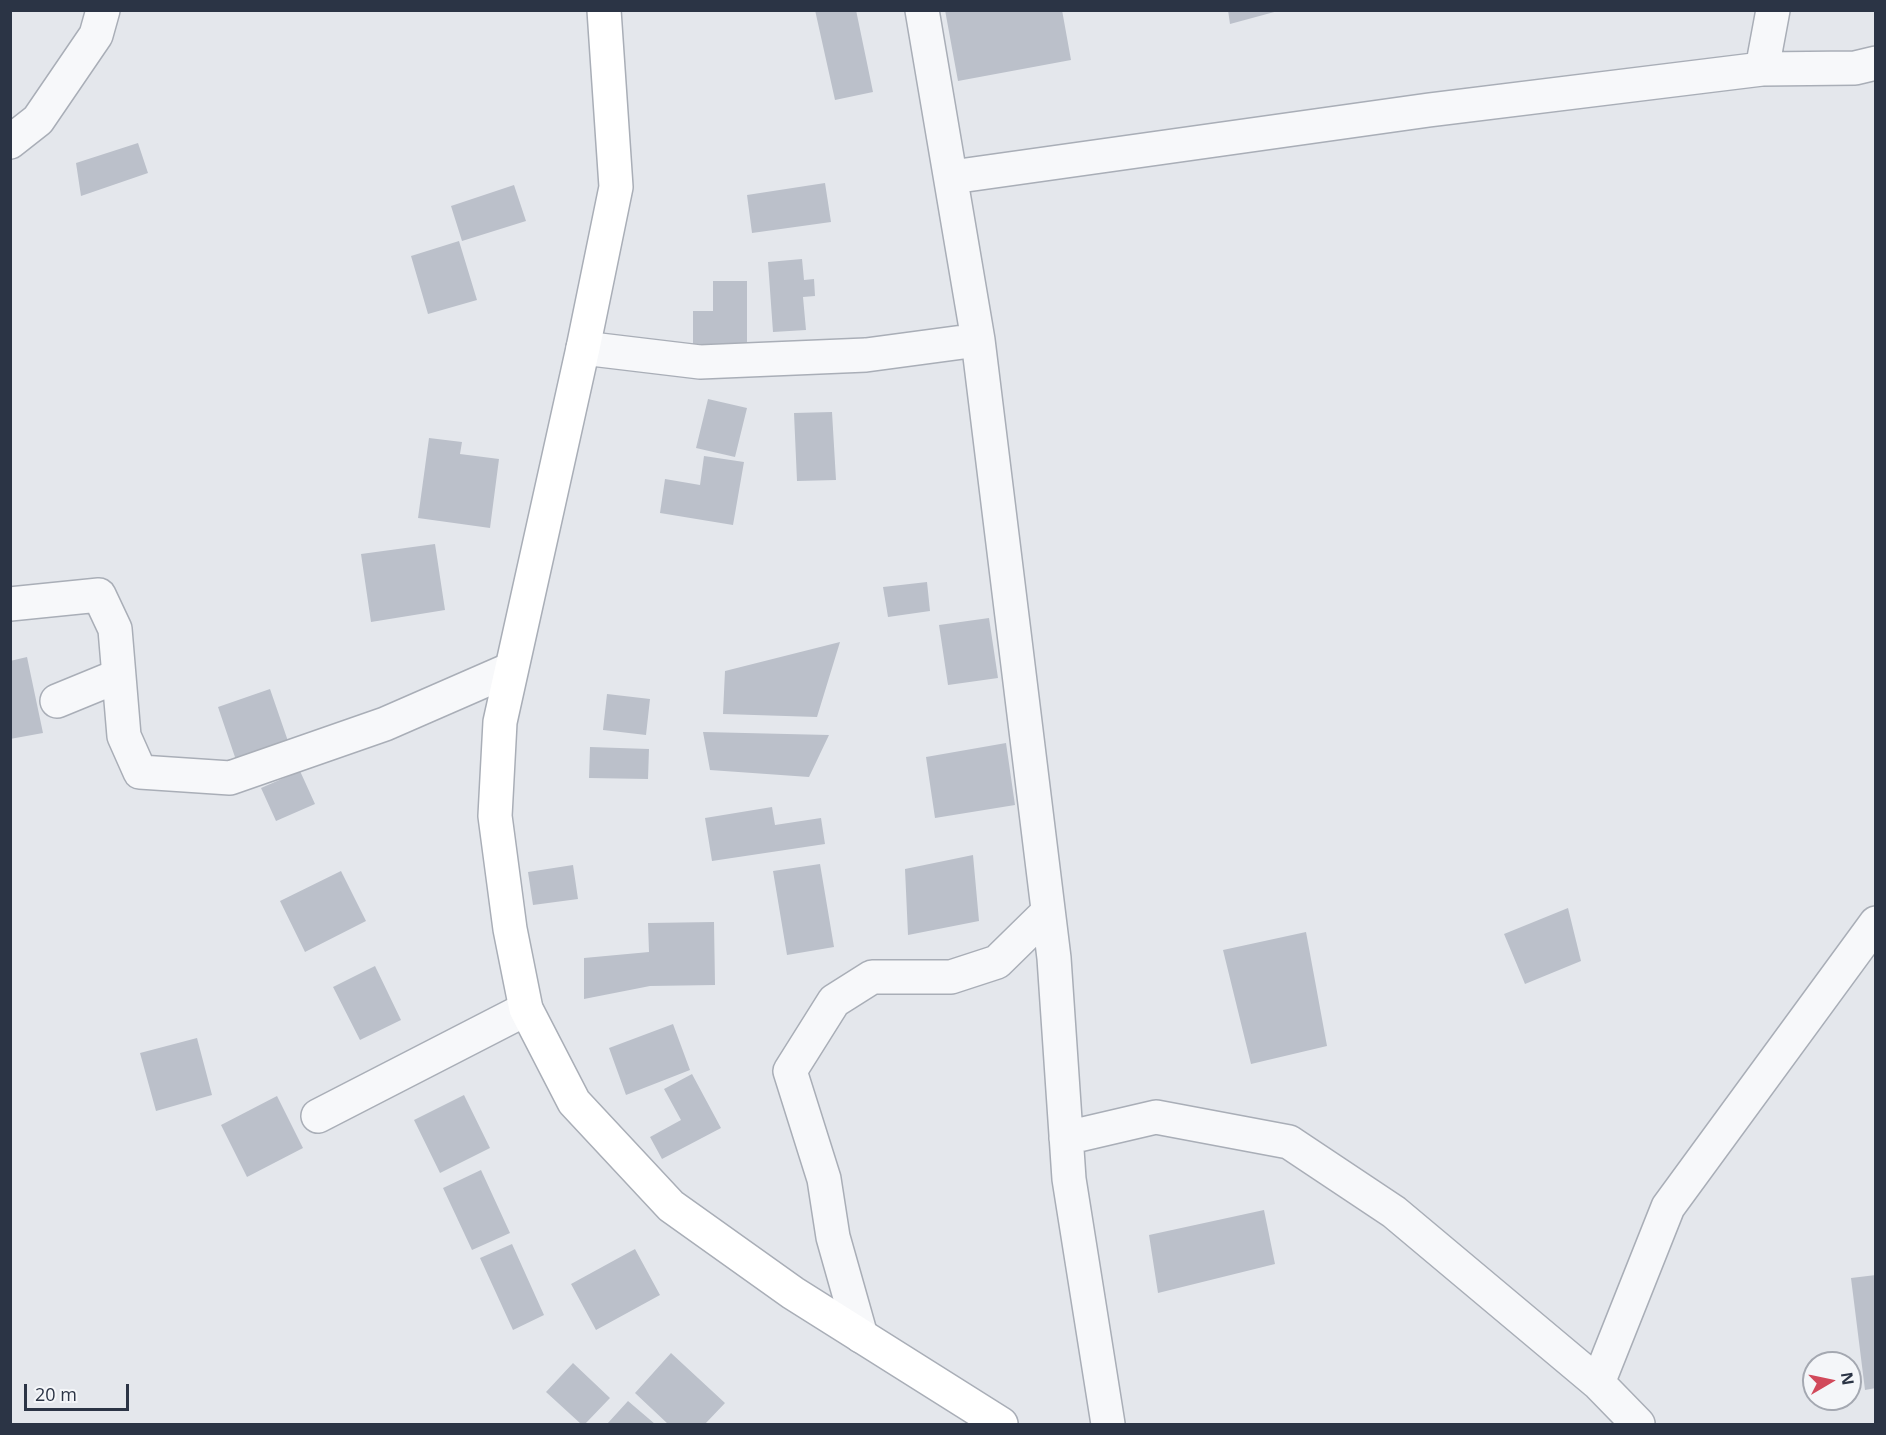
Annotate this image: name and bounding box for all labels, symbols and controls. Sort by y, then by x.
north arrow [1802,1351,1862,1411]
text: N [1836,1370,1860,1387]
scale bar [27,1372,132,1410]
text: 20 m [35,1382,77,1406]

